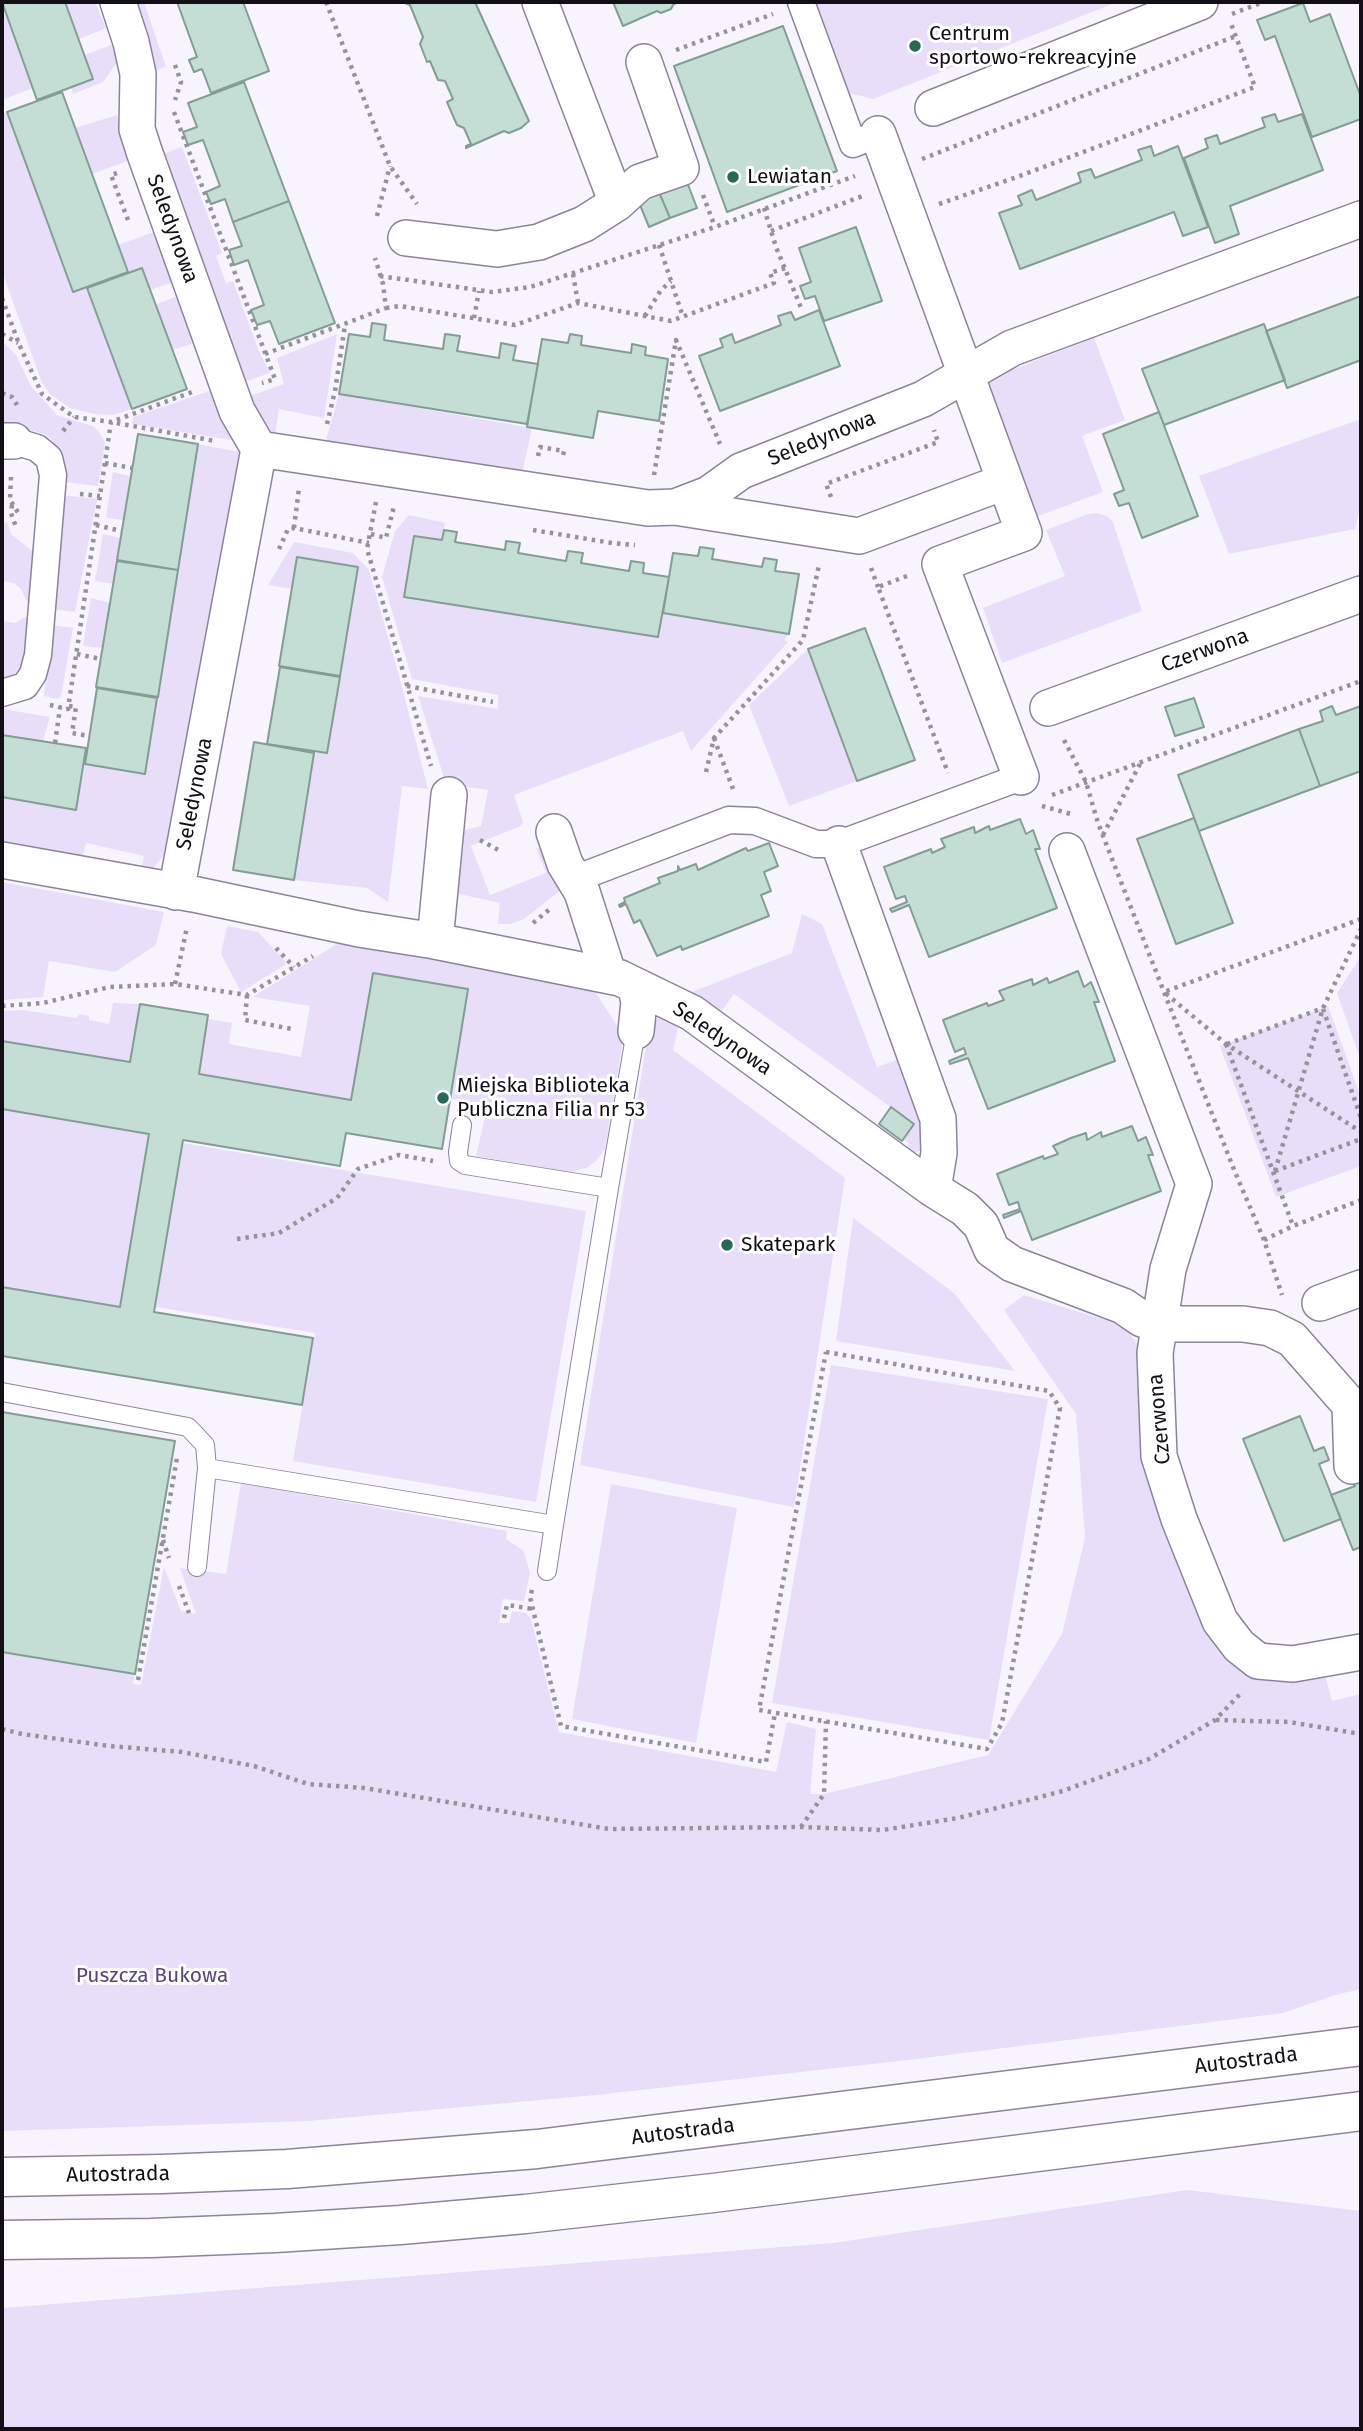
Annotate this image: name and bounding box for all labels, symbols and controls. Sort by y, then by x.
place label: Centrum sportowo-rekreacyjne [929,21,1137,71]
marker: Centrum sportowo-rekreacyjne [907,38,923,54]
place label: Lewiatan [747,164,832,190]
marker: Lewiatan [725,169,741,185]
street label: Seledynowa [141,171,203,287]
street label: Seledynowa [764,406,880,472]
street label: Czerwona [1158,624,1252,678]
street label: Seledynowa [172,736,218,852]
street label: Seledynowa [668,997,776,1081]
place label: Miejska Biblioteka Publiczna Filia nr 53 [457,1073,645,1123]
marker: Miejska Biblioteka Publiczna Filia nr 53 [435,1090,451,1106]
place label: Skatepark [741,1232,836,1258]
marker: Skatepark [719,1237,735,1253]
street label: Czerwona [1143,1372,1177,1466]
park label: Puszcza Bukowa [76,1963,228,1989]
street label: Autostrada [1193,2042,1299,2080]
street label: Autostrada [630,2113,736,2151]
street label: Autostrada [66,2161,170,2189]

